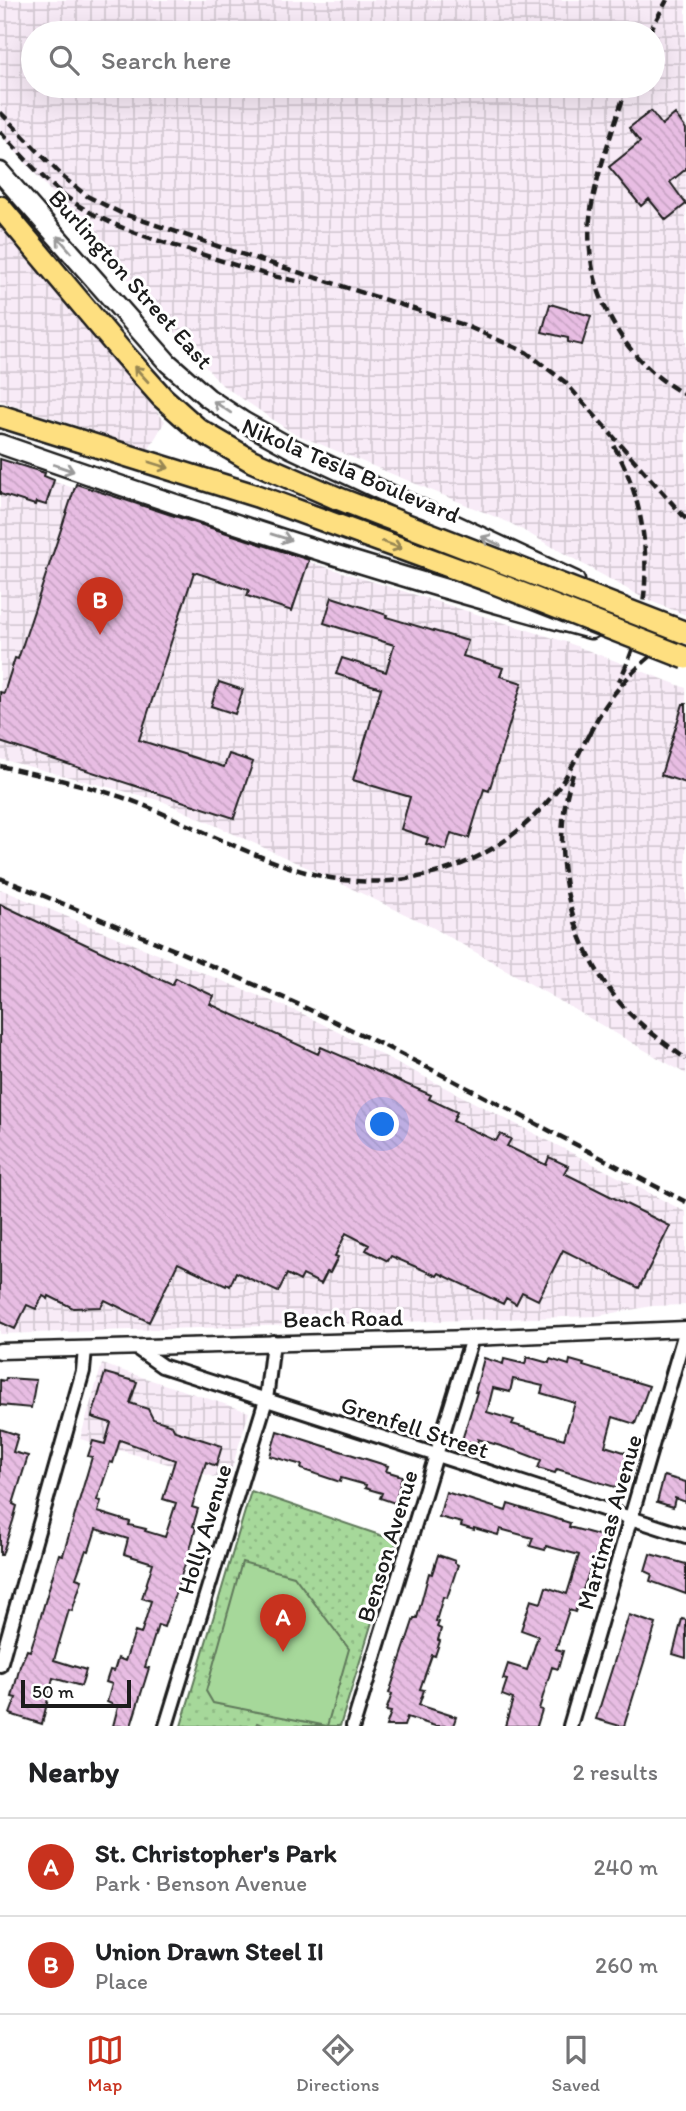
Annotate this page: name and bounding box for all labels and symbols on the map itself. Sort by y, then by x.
street label: Burlington Street East [43,183,219,375]
one-way arrow [56,235,72,253]
one-way arrow [133,365,149,383]
one-way arrow [213,400,232,414]
street label: Nikola Tesla Boulevard [238,411,464,529]
one-way arrow [148,459,170,472]
one-way arrow [53,462,75,475]
one-way arrow [269,532,291,545]
one-way arrow [481,533,502,547]
one-way arrow [380,540,402,552]
pin: B [77,577,123,635]
your location [365,1107,399,1141]
street label: Beach Road [283,1302,403,1334]
street label: Grenfell Street [337,1389,493,1465]
street label: Martimas Avenue [570,1431,648,1613]
street label: Holly Avenue [171,1461,237,1597]
street label: Benson Avenue [350,1466,424,1626]
pin: A [260,1594,306,1652]
scale bar [21,1677,131,1709]

